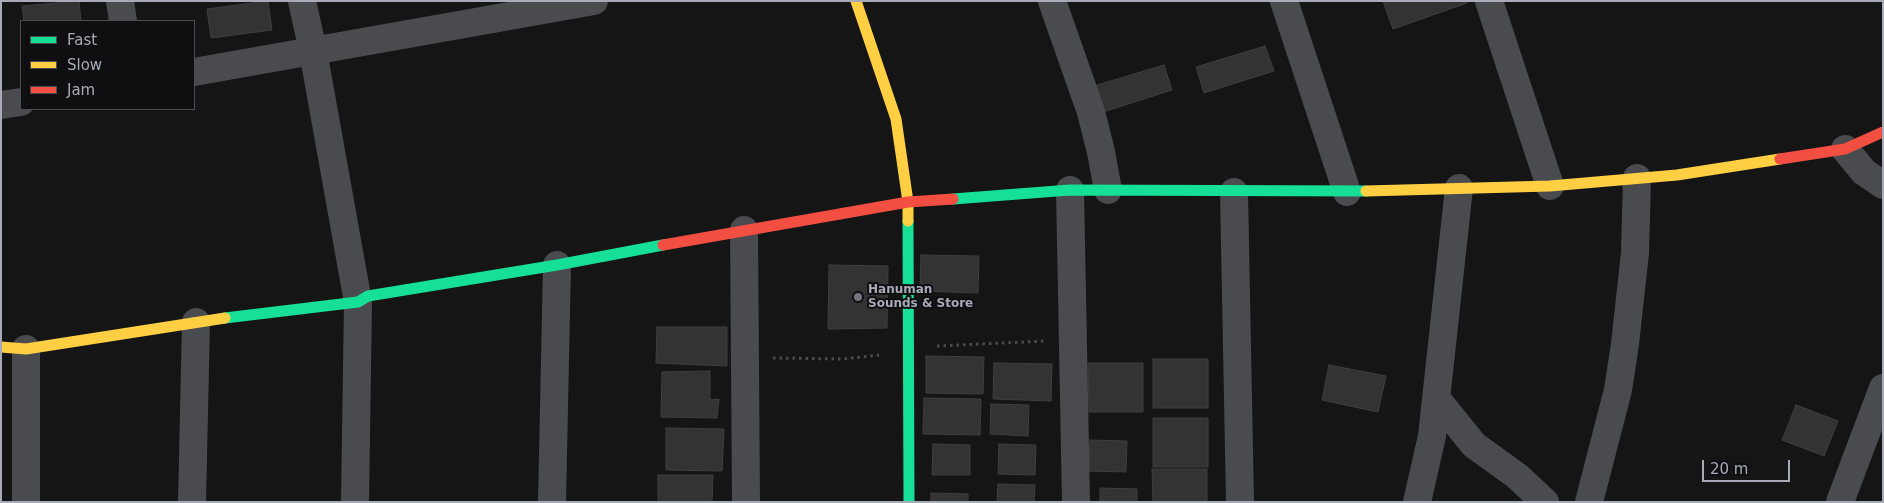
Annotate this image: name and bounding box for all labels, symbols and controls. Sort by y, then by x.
legend [20,20,195,110]
text: Fast [67,31,97,49]
text: Slow [67,56,102,74]
text: Jam [67,81,95,99]
place label: Hanuman Sounds & Store [868,283,973,311]
marker: Hanuman Sounds & Store [852,291,864,303]
scale bar [1704,450,1792,482]
text: 20 m [1710,460,1748,478]

